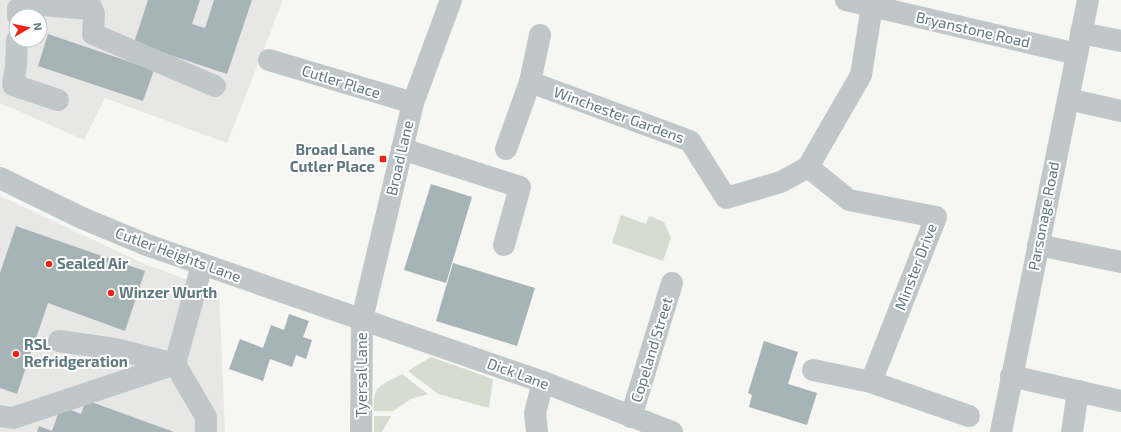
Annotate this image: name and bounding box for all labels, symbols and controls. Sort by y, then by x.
street label: Bryanstone Road [914,7,1032,51]
north arrow [8,8,48,48]
text: N [31,21,45,31]
street label: Cutler Place [300,61,383,102]
street label: Winchester Gardens [552,82,687,146]
street label: Broad Lane [382,118,416,197]
place label: Broad Lane Cutler Place [290,140,375,175]
marker: Broad Lane Cutler Place [378,154,388,164]
street label: Parsonage Road [1024,160,1062,272]
street label: Minster Drive [890,221,940,313]
street label: Cutler Heights Lane [113,223,244,285]
place label: Sealed Air [57,254,129,272]
marker: Sealed Air [44,259,54,269]
place label: Winzer Wurth [119,283,217,301]
marker: Winzer Wurth [106,288,116,298]
street label: Copeland Street [627,295,676,404]
street label: Tyersal Lane [352,332,370,418]
place label: RSL Refridgeration [24,335,128,370]
marker: RSL Refridgeration [11,349,21,359]
street label: Dick Lane [485,354,552,393]

